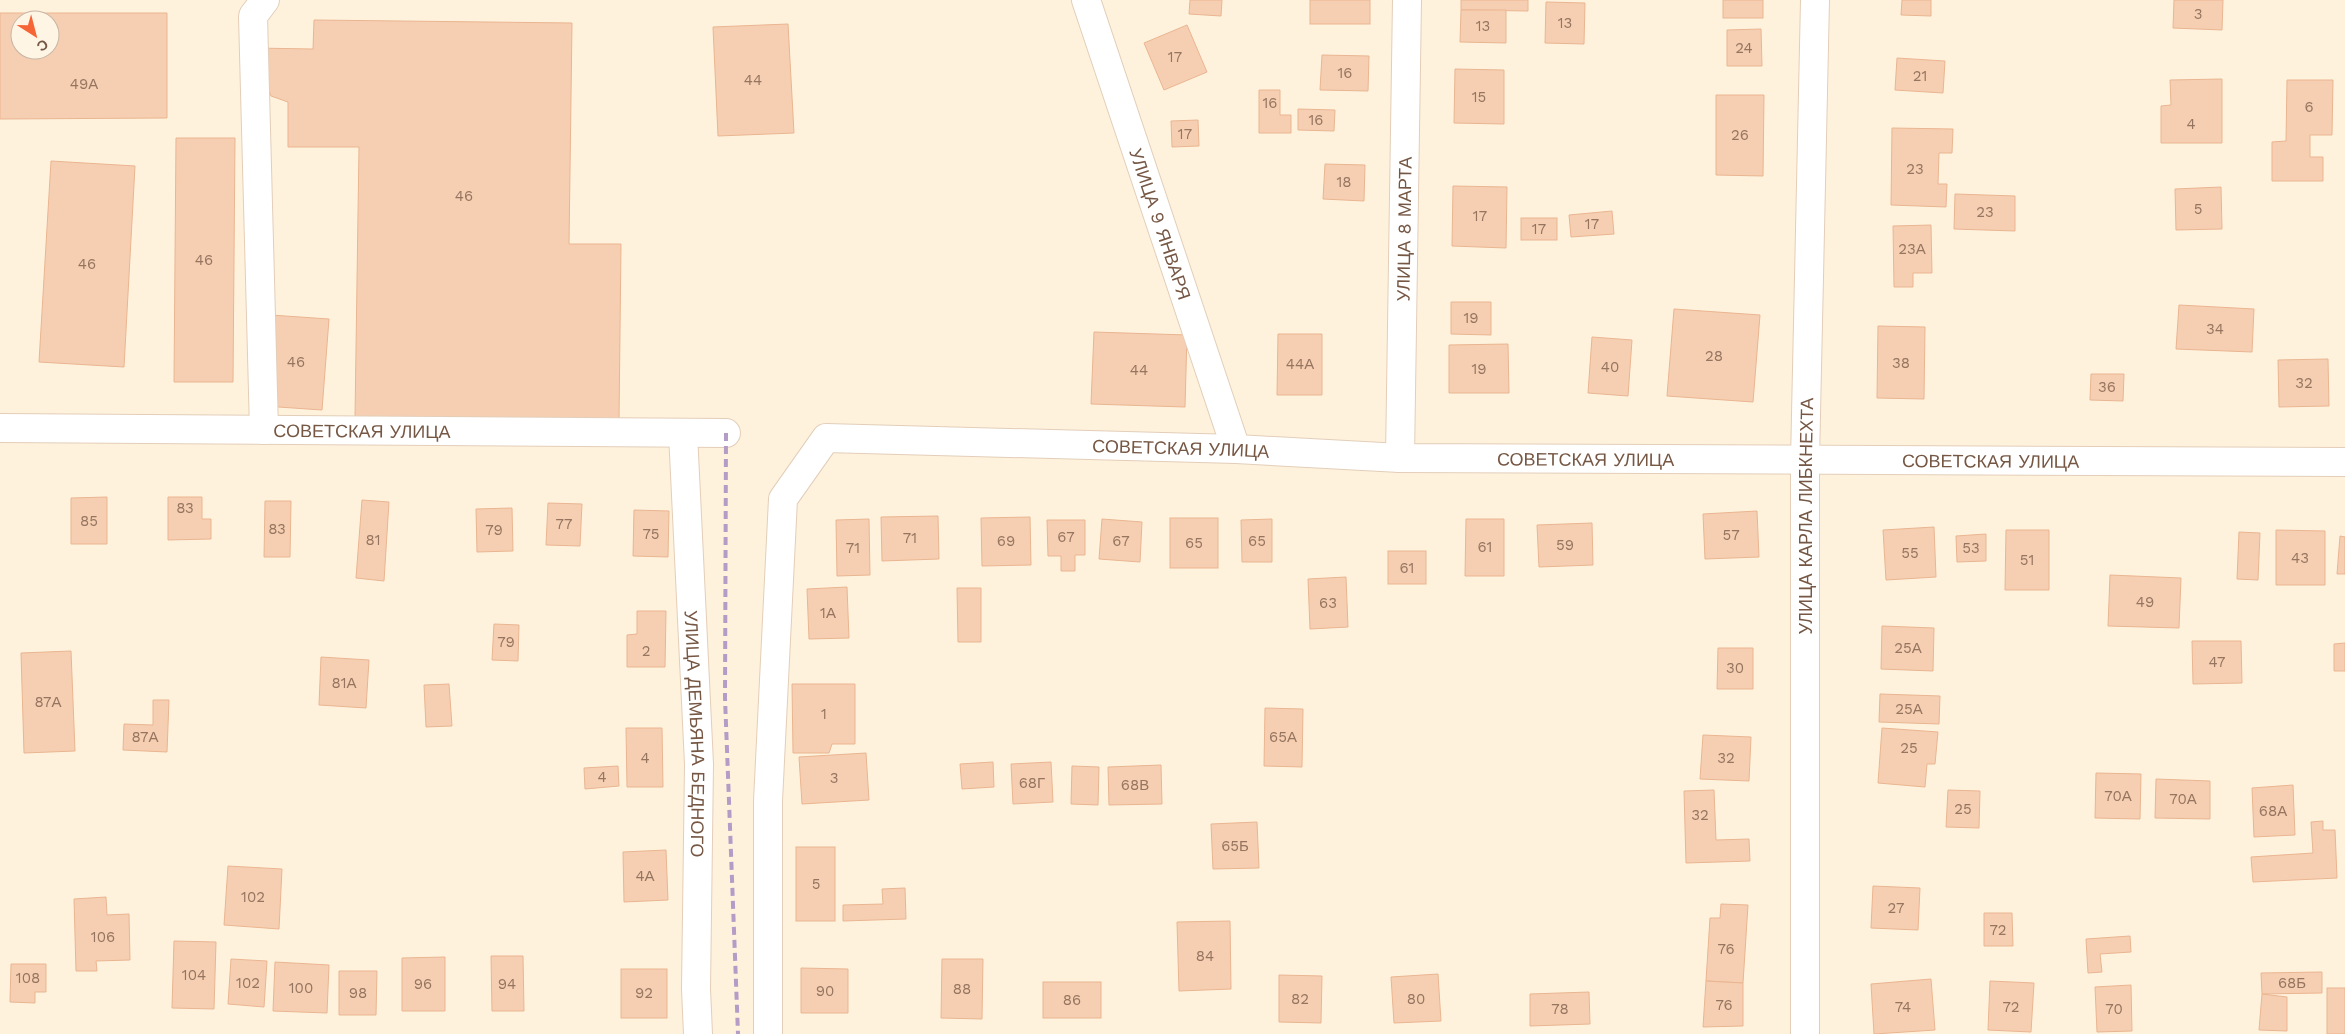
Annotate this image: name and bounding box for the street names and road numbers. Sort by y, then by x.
street label: УЛИЦА 9 ЯНВАРЯ [1126,145,1196,302]
street label: УЛИЦА 8 МАРТА [1392,156,1415,302]
street label: УЛИЦА КАРЛА ЛИБКНЕХТА [1795,397,1817,635]
street label: СОВЕТСКАЯ УЛИЦА [273,419,451,442]
street label: СОВЕТСКАЯ УЛИЦА [1092,435,1270,461]
street label: СОВЕТСКАЯ УЛИЦА [1497,448,1674,470]
street label: СОВЕТСКАЯ УЛИЦА [1902,450,2079,471]
street label: УЛИЦА ДЕМЬЯНА БЕДНОГО [681,610,710,857]

